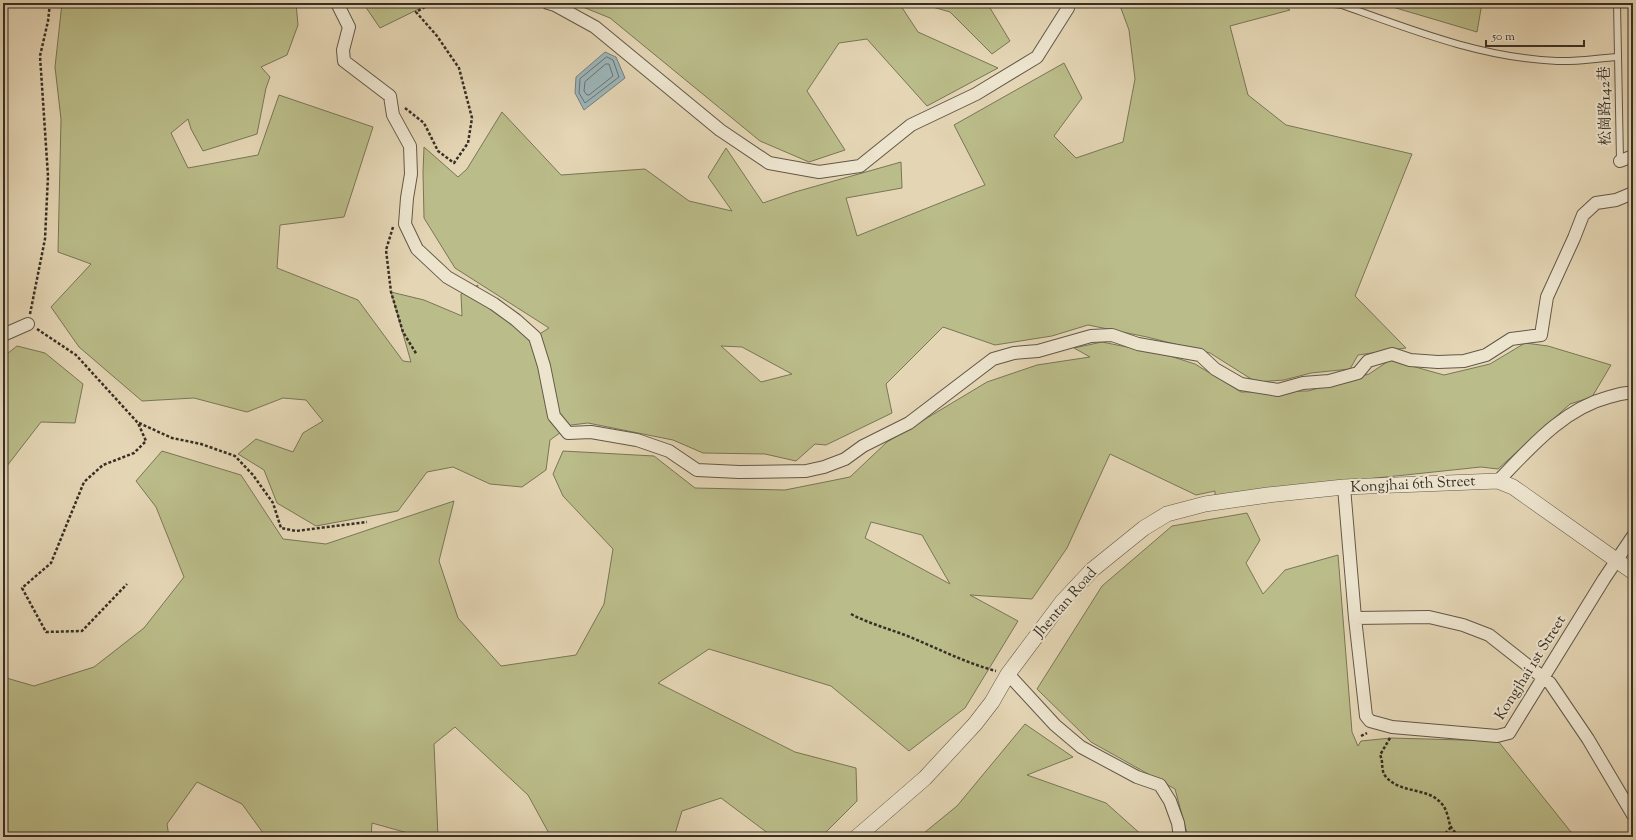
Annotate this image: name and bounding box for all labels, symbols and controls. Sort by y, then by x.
scale bar [1486,22,1584,48]
text: 50 m [1491,28,1515,46]
street label: 松崗路142巷 [1595,66,1617,146]
street label: Kongjhai 6th Street [1350,471,1476,499]
street label: Jhentan Road [1029,563,1103,643]
street label: Kongjhai 1st Street [1490,612,1572,724]

